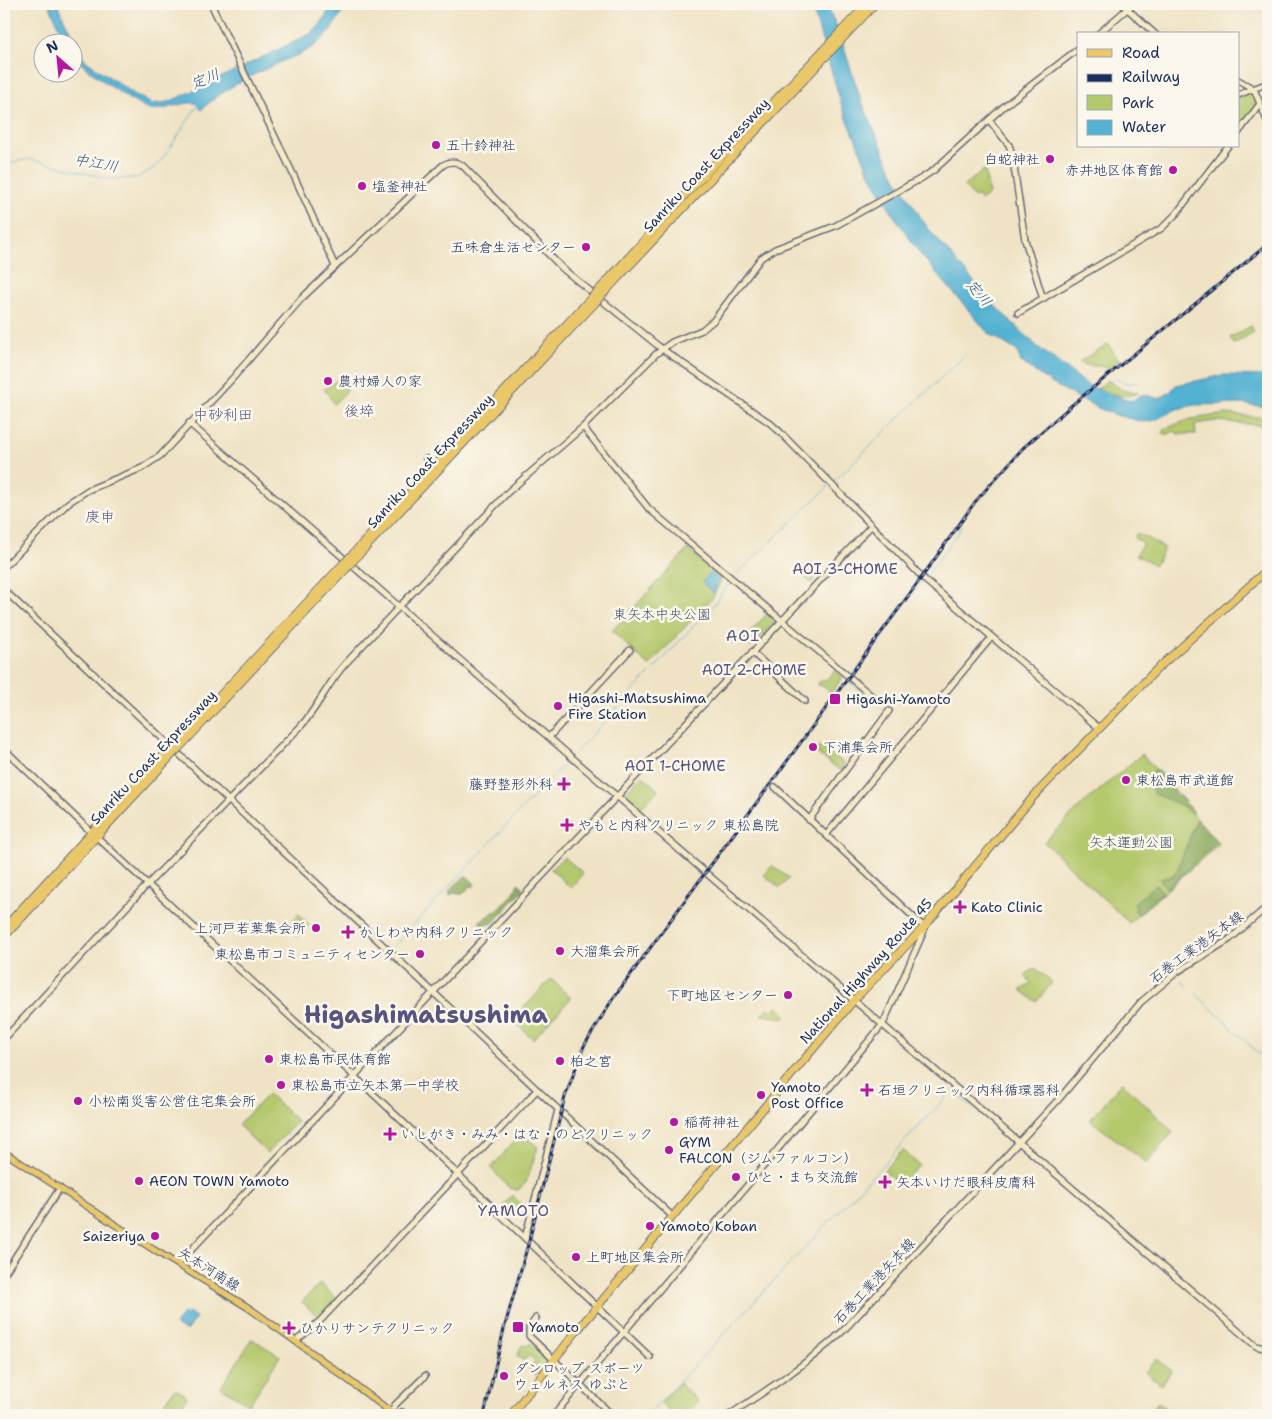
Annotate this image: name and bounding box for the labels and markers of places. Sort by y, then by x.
place label: 五十鈴神社 [446,136,516,154]
marker: 五十鈴神社 [430,139,442,151]
place label: 白蛇神社 [984,150,1040,168]
marker: 白蛇神社 [1044,153,1056,165]
place label: 赤井地区体育館 [1065,161,1163,179]
marker: 赤井地区体育館 [1167,164,1179,176]
place label: 塩釜神社 [372,177,428,195]
marker: 塩釜神社 [356,180,368,192]
place label: 五味倉生活センター [451,238,576,256]
marker: 五味倉生活センター [580,241,592,253]
place label: 農村婦人の家 [338,372,422,390]
marker: 農村婦人の家 [322,375,334,387]
place label: Higashi-Matsushima Fire Station [568,689,706,723]
place label: Higashi-Yamoto [846,690,951,708]
marker: Higashi-Yamoto [828,692,842,706]
marker: Higashi-Matsushima Fire Station [552,700,564,712]
place label: 下浦集会所 [823,738,893,756]
marker: 下浦集会所 [807,741,819,753]
place label: 東松島市武道館 [1136,771,1234,789]
marker: 東松島市武道館 [1120,774,1132,786]
place label: 藤野整形外科 [469,775,553,793]
marker: 藤野整形外科 [557,777,571,791]
place label: やもと内科クリニック 東松島院 [578,816,779,834]
marker: やもと内科クリニック 東松島院 [560,818,574,832]
place label: Kato Clinic [971,898,1043,916]
marker: Kato Clinic [953,900,967,914]
place label: 上河戸若葉集会所 [194,919,306,937]
marker: 上河戸若葉集会所 [310,922,322,934]
place label: かしわや内科クリニック [359,923,513,941]
marker: かしわや内科クリニック [341,925,355,939]
place label: 大溜集会所 [570,942,640,960]
place label: 東松島市コミュニティセンター [215,945,410,963]
marker: 大溜集会所 [554,945,566,957]
marker: 東松島市コミュニティセンター [414,948,426,960]
place label: 下町地区センター [667,986,778,1004]
marker: 下町地区センター [782,989,794,1001]
place label: 東松島市民体育館 [279,1050,391,1068]
place label: 柏之宮 [570,1052,612,1070]
marker: 東松島市民体育館 [263,1053,275,1065]
marker: 柏之宮 [554,1055,566,1067]
place label: 東松島市立矢本第一中学校 [291,1076,459,1094]
place label: Yamoto Post Office [771,1078,844,1112]
marker: 東松島市立矢本第一中学校 [275,1079,287,1091]
place label: 石垣クリニック内科循環器科 [878,1081,1060,1099]
marker: 石垣クリニック内科循環器科 [860,1083,874,1097]
marker: Yamoto Post Office [755,1089,767,1101]
place label: 小松南災害公営住宅集会所 [88,1092,256,1110]
marker: 小松南災害公営住宅集会所 [72,1095,84,1107]
place label: 稲荷神社 [684,1113,740,1131]
marker: 稲荷神社 [668,1116,680,1128]
place label: いしがき・みみ・はな・のどクリニック [401,1125,653,1143]
marker: いしがき・みみ・はな・のどクリニック [383,1127,397,1141]
place label: GYM FALCON（ジムファルコン） [679,1133,858,1167]
marker: GYM FALCON（ジムファルコン） [663,1144,675,1156]
place label: ひと・まち交流館 [746,1168,858,1186]
marker: ひと・まち交流館 [730,1171,742,1183]
place label: AEON TOWN Yamoto [149,1172,289,1190]
place label: 矢本いけだ眼科皮膚科 [896,1173,1036,1191]
marker: AEON TOWN Yamoto [133,1175,145,1187]
marker: 矢本いけだ眼科皮膚科 [878,1175,892,1189]
place label: Yamoto Koban [660,1217,758,1235]
marker: Yamoto Koban [644,1220,656,1232]
place label: Saizeriya [83,1227,145,1245]
marker: Saizeriya [149,1230,161,1242]
place label: 上町地区集会所 [586,1248,684,1266]
marker: 上町地区集会所 [570,1251,582,1263]
place label: Yamoto [529,1318,579,1336]
place label: ひかりサンテクリニック [300,1319,454,1337]
marker: Yamoto [511,1320,525,1334]
marker: ひかりサンテクリニック [282,1321,296,1335]
place label: ダンロップ スポーツ ウェルネス ゆぷと [514,1359,645,1393]
marker: ダンロップ スポーツ ウェルネス ゆぷと [498,1370,510,1382]

